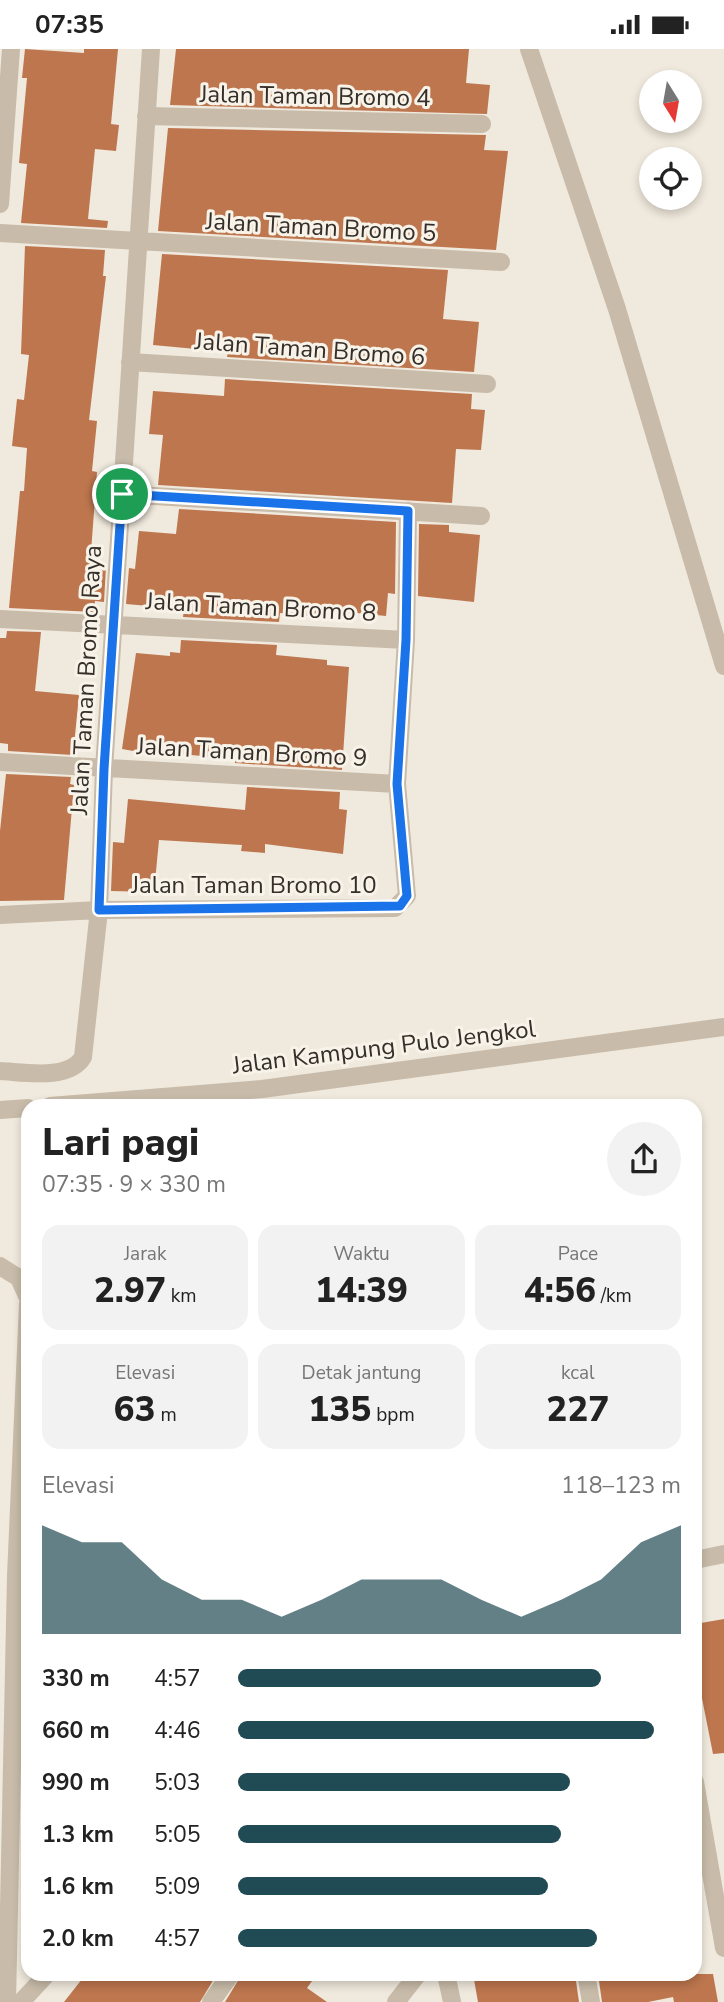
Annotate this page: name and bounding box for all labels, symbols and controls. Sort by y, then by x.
text: 07:35 [35,7,104,42]
north arrow [639,70,702,133]
map controls [639,70,702,210]
street label: Jalan Taman Bromo 4 [198,78,431,114]
button: locate [639,147,702,210]
street label: Jalan Taman Bromo 5 [204,205,437,249]
street label: Jalan Taman Bromo 6 [193,325,426,373]
pin [92,464,152,524]
icon: arrive [103,475,141,513]
street label: Jalan Taman Bromo Raya [63,544,109,817]
street label: Jalan Taman Bromo 8 [144,585,377,629]
street label: Jalan Taman Bromo 9 [135,730,368,774]
street label: Jalan Taman Bromo 10 [130,869,377,901]
street label: Jalan Kampung Pulo Jengkol [230,1013,537,1082]
text: Lari pagi [42,1117,199,1168]
button: share [607,1122,681,1196]
text: 07:35 · 9 × 330 m [42,1169,226,1200]
text: Jarak [124,1241,166,1267]
text: Waktu [333,1241,390,1267]
text: Pace [558,1241,598,1267]
text: 2.97 [94,1267,166,1314]
text: 14:39 [315,1267,408,1314]
text: 4:56 [524,1267,596,1314]
text: km [166,1283,197,1309]
text: /km [596,1283,632,1309]
text: Elevasi [115,1360,175,1386]
text: Detak jantung [302,1360,421,1386]
text: kcal [561,1360,595,1386]
text: 63 [114,1386,156,1433]
text: 135 [308,1386,371,1433]
text: 227 [546,1386,609,1433]
text: m [156,1402,177,1428]
text: bpm [371,1402,415,1428]
text: Elevasi [42,1470,114,1501]
text: 118–123 m [561,1470,681,1501]
text: 330 m [42,1663,110,1694]
text: 4:57 [154,1663,201,1694]
text: 660 m [42,1715,110,1746]
text: 4:46 [154,1715,201,1746]
text: 990 m [42,1767,110,1798]
text: 5:03 [154,1767,201,1798]
text: 1.3 km [42,1819,114,1850]
text: 5:05 [154,1819,201,1850]
text: 1.6 km [42,1871,114,1902]
text: 5:09 [154,1871,201,1902]
text: 2.0 km [42,1923,114,1954]
text: 4:57 [154,1923,201,1954]

